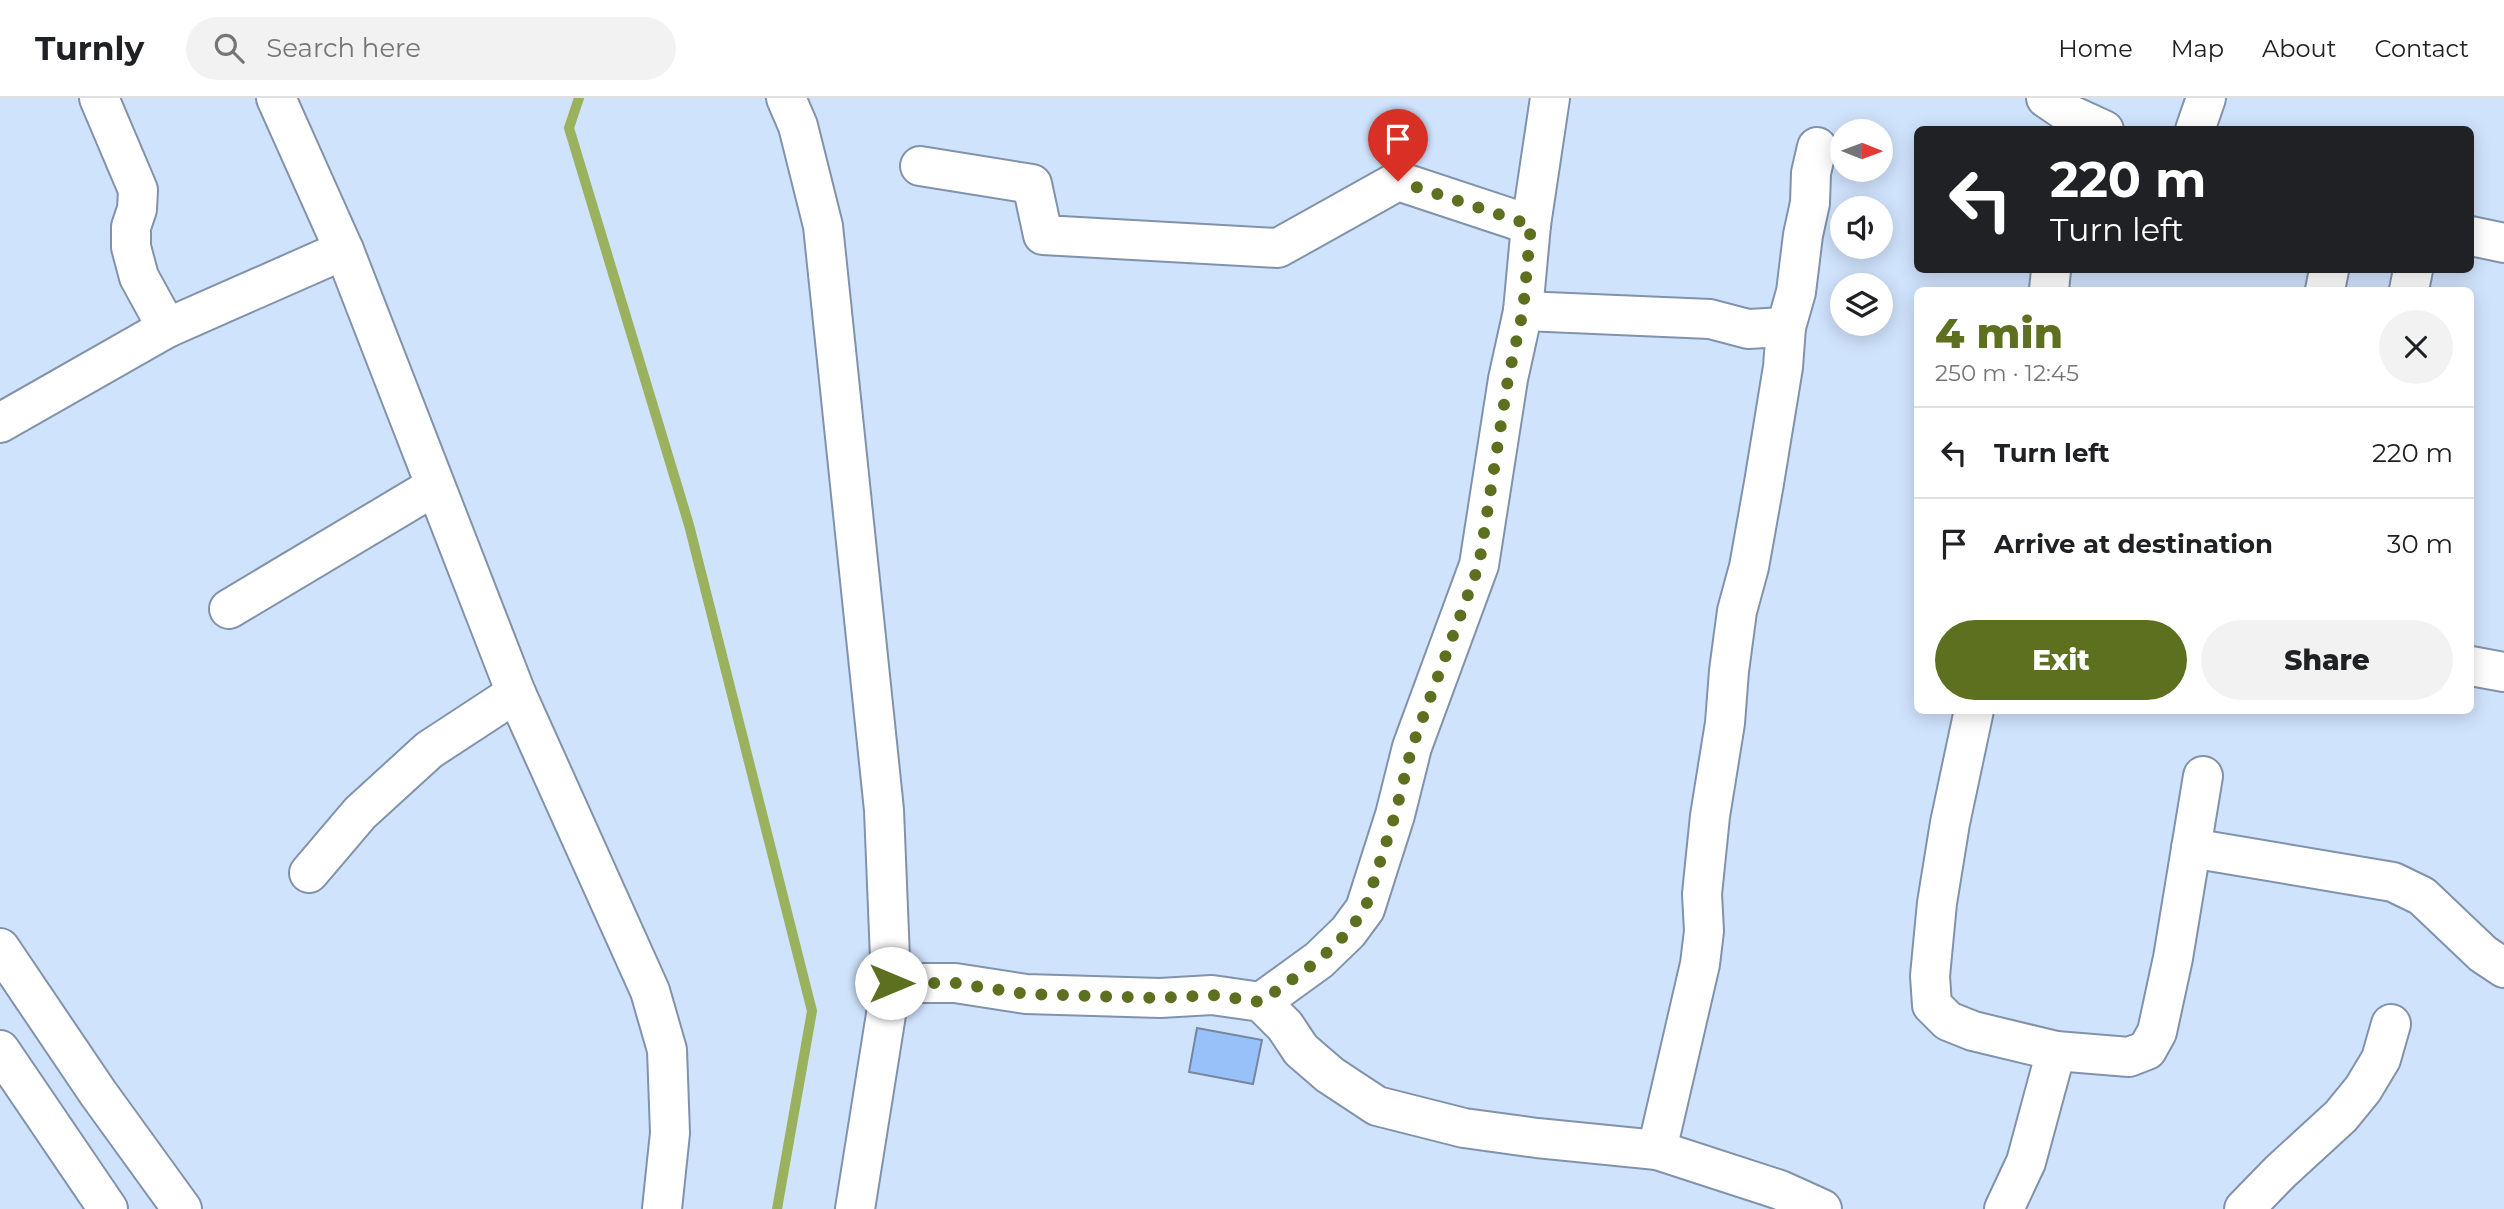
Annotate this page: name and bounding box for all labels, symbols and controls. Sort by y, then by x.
search box [186,17,676,80]
text: Turnly [35,28,144,68]
icon: search [210,29,248,67]
text: Search here [266,32,421,64]
text: Home [2058,34,2133,63]
text: Map [2171,34,2224,63]
text: About [2262,34,2336,63]
text: Contact [2374,34,2469,63]
pin [1368,109,1428,181]
north arrow [1830,119,1894,182]
map controls [1830,119,1893,336]
icon: arrive [1379,120,1417,158]
text: 220 m [2050,150,2206,209]
icon: left [1935,154,2026,245]
button: sound [1830,196,1893,259]
text: Turn left [2050,210,2184,249]
button: layers [1830,273,1893,336]
text: 4 min [1935,307,2063,359]
button: close [2379,310,2453,384]
text: 250 m · 12:45 [1935,359,2079,387]
icon: left [1935,434,1973,472]
text: Turn left [1994,437,2110,469]
text: 220 m [2372,437,2453,469]
icon: arrive [1935,525,1973,563]
text: Arrive at destination [1994,528,2273,560]
text: 30 m [2387,528,2453,560]
button: Exit [1935,620,2187,700]
button: Share [2201,620,2453,700]
position arrow [854,946,928,1020]

